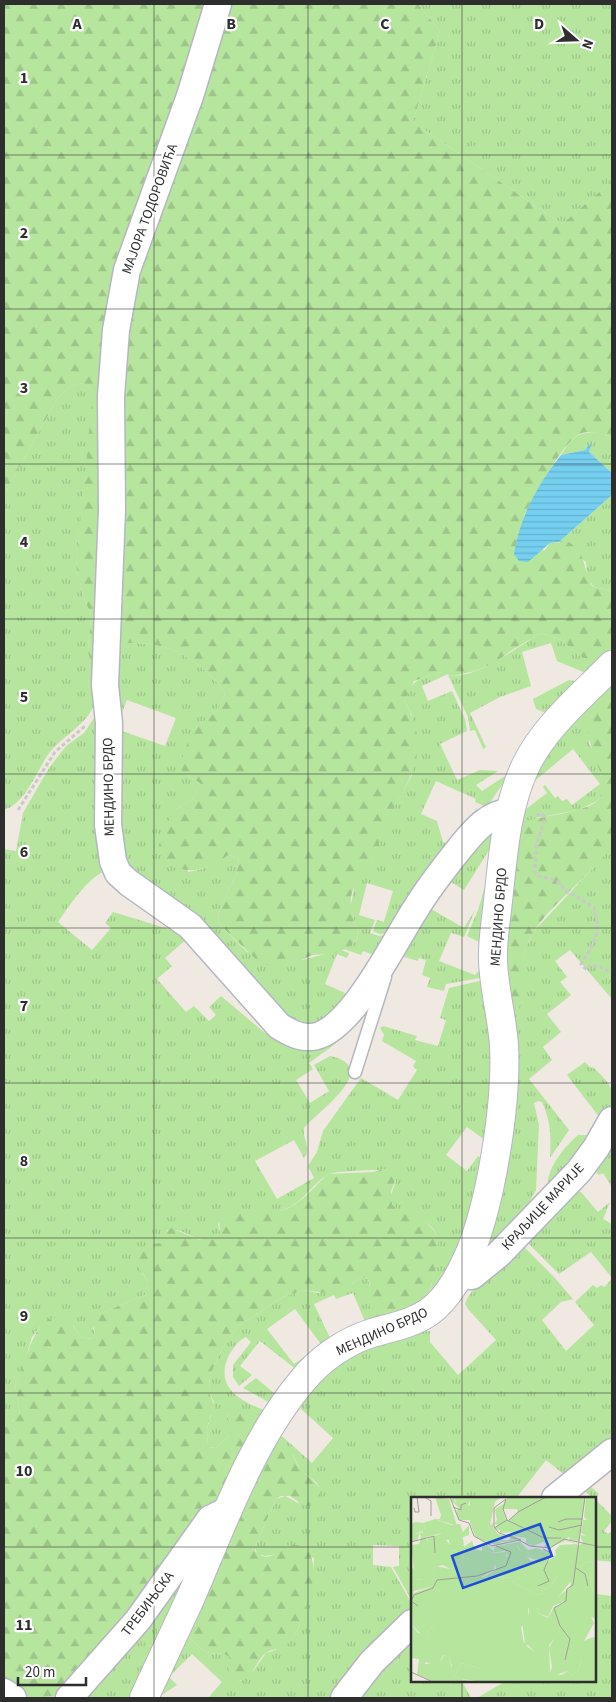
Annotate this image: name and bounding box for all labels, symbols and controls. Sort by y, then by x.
text: A [71,13,82,35]
text: B [226,13,236,35]
text: C [380,13,390,35]
text: D [534,13,544,35]
north arrow [551,15,601,65]
text: N [576,36,598,52]
text: 1 [20,67,28,89]
street label: МАЈОРА ТОДОРОВИЋА [117,141,183,277]
text: 2 [20,222,28,244]
text: 3 [20,377,28,399]
text: 4 [20,531,29,553]
text: 5 [20,686,28,708]
street label: МЕНДИНО БРДО [98,737,120,837]
text: 6 [20,841,28,863]
street label: МЕНДИНО БРДО [486,867,512,967]
text: 7 [20,995,28,1017]
text: 8 [20,1150,28,1172]
street label: КРАЉИЦЕ МАРИЈЕ [497,1159,589,1255]
street label: МЕНДИНО БРДО [333,1303,431,1361]
text: 9 [20,1305,28,1327]
text: 10 [16,1460,32,1482]
inset map [411,1497,596,1682]
street label: ТРЕБИЊСКА [117,1567,179,1641]
text: 11 [16,1614,32,1636]
scale bar [18,1654,85,1686]
text: 20 m [25,1662,55,1683]

